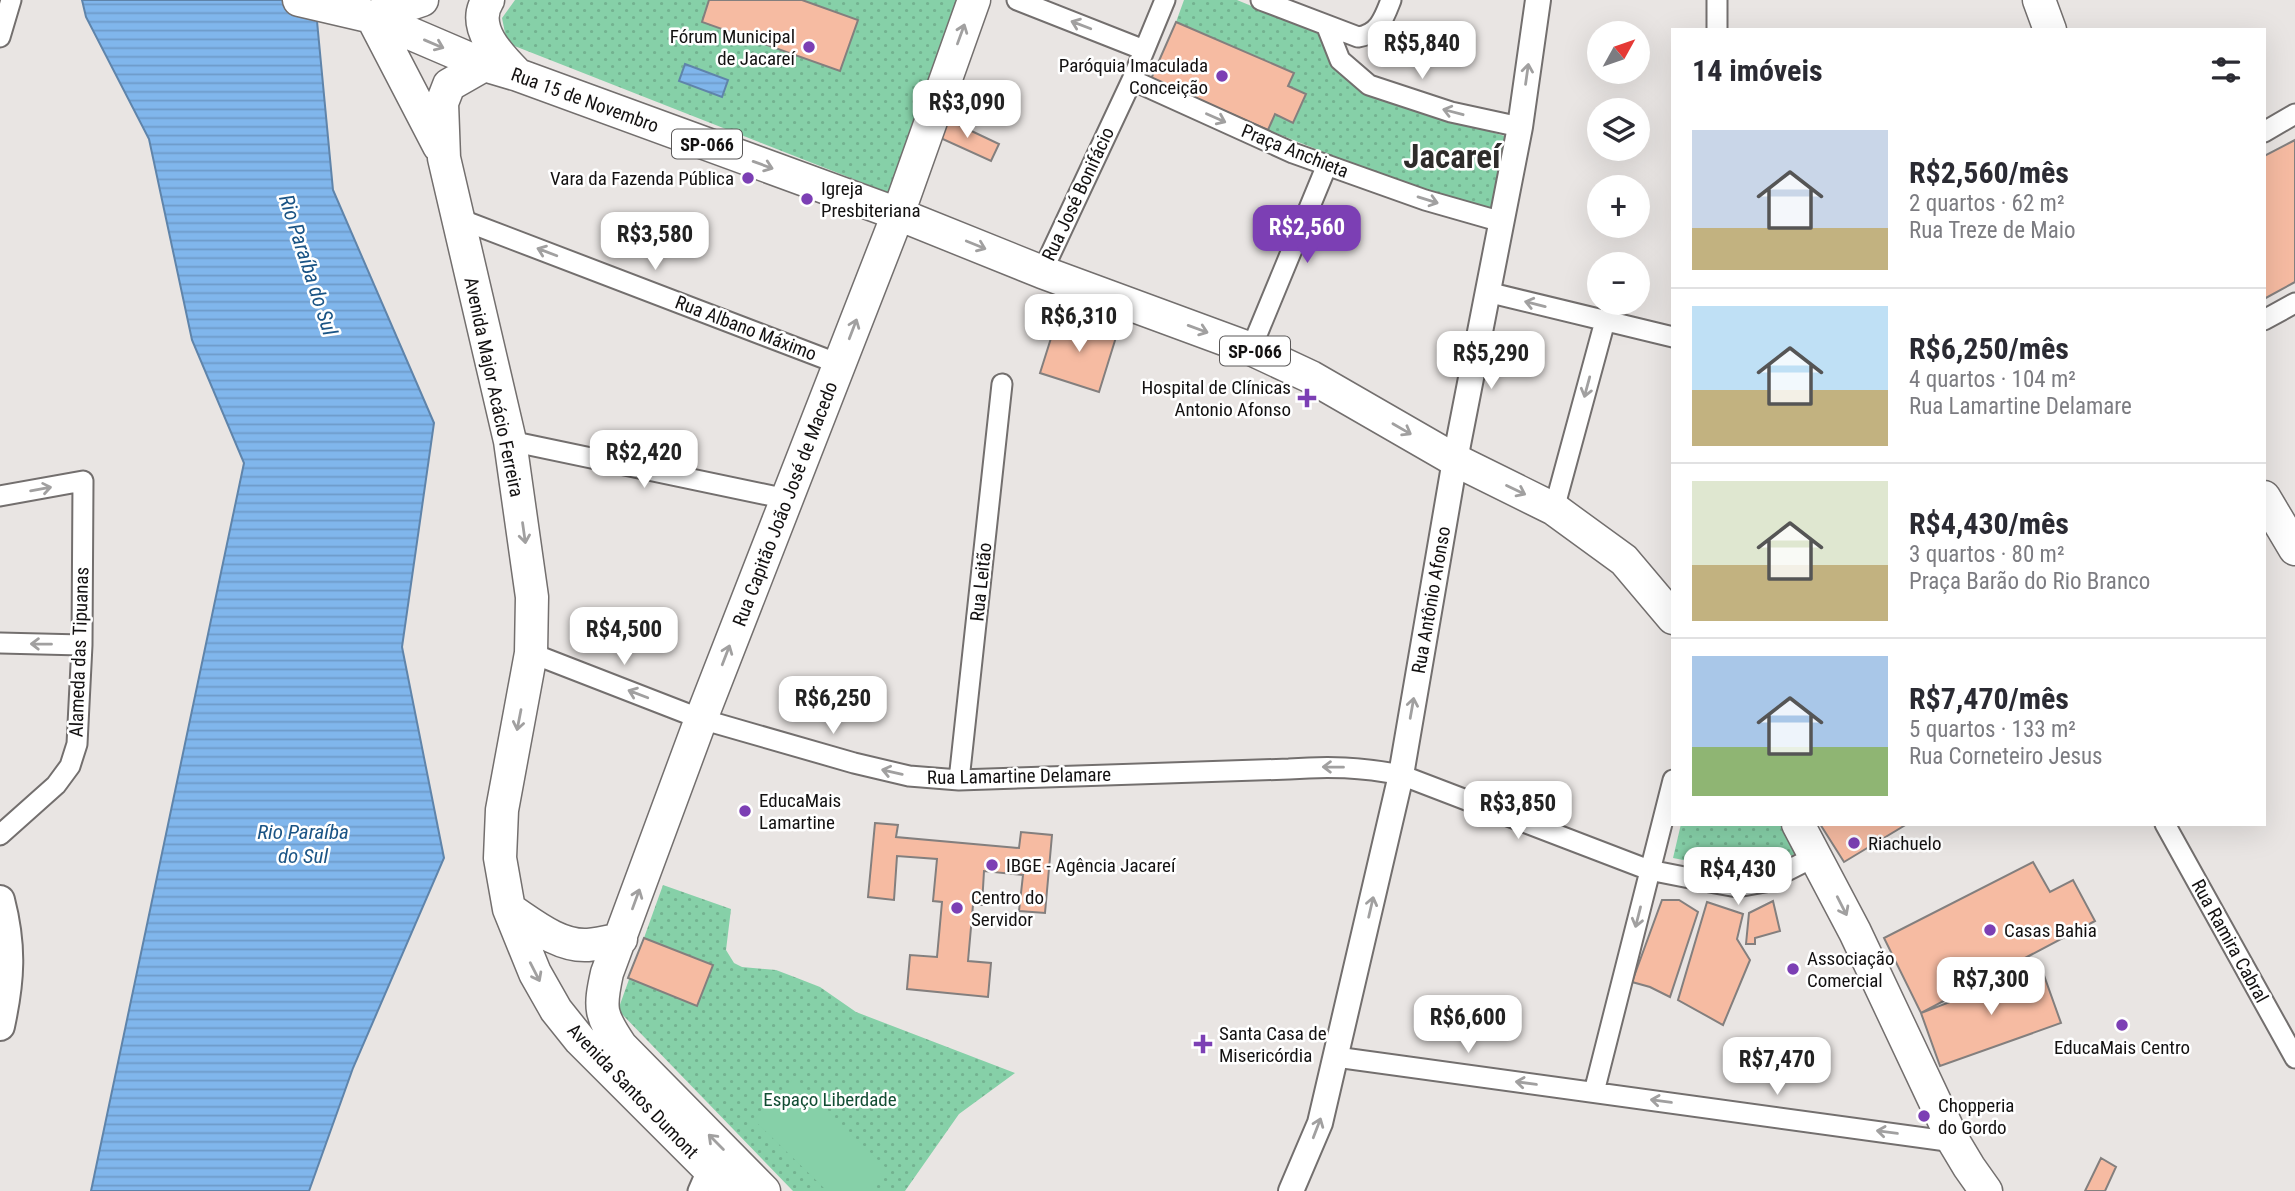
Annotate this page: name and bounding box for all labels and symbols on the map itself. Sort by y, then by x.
one-way arrow [1070,17,1092,30]
north arrow [1587,21,1650,84]
pin: R$5,840 [1357,22,1487,81]
one-way arrow [956,24,968,46]
place label: Fórum Municipal de Jacareí [670,25,797,70]
one-way arrow [423,38,445,51]
marker: Fórum Municipal de Jacareí [801,39,817,55]
place label: Paróquia Imaculada Conceição [1059,54,1208,99]
street label: Rua 15 de Novembro [508,63,662,137]
one-way arrow [1521,63,1534,86]
marker: Paróquia Imaculada Conceição [1214,68,1230,84]
pin: R$3,090 [902,80,1032,140]
one-way arrow [1442,105,1465,118]
one-way arrow [1205,112,1226,125]
street label: Praça Anchieta [1238,119,1352,183]
street label: Rua José Bonifácio [1037,124,1119,264]
road number: SP-066 [672,130,742,159]
district label: Jacareí [1403,137,1503,176]
one-way arrow [751,160,773,172]
place label: Vara da Fazenda Pública [550,167,734,190]
marker: Vara da Fazenda Pública [740,170,756,186]
place label: Igreja Presbiteriana [821,177,921,222]
marker: Igreja Presbiteriana [799,191,815,207]
water label: Rio Paraíba do Sul [274,192,342,339]
one-way arrow [1417,195,1439,208]
pin: R$2,560 [1242,205,1372,265]
pin: R$3,580 [590,212,720,272]
one-way arrow [964,240,986,253]
one-way arrow [536,245,558,258]
street label: Avenida Major Acácio Ferreira [459,275,529,499]
street label: Rua Albano Máximo [672,290,820,366]
pin: R$6,310 [1014,294,1144,354]
one-way arrow [1524,297,1547,310]
one-way arrow [847,319,860,340]
one-way arrow [1186,324,1208,337]
pin: R$5,290 [1426,332,1556,391]
road number: SP-066 [1220,337,1290,366]
place label: Hospital de Clínicas Antonio Afonso [1141,376,1291,421]
one-way arrow [1579,376,1592,398]
street label: Rua Capitão João José de Macedo [728,378,842,630]
marker: Hospital de Clínicas Antonio Afonso [1297,388,1317,408]
one-way arrow [1391,422,1411,436]
pin: R$2,420 [579,430,709,490]
one-way arrow [30,481,52,495]
one-way arrow [1505,484,1526,498]
one-way arrow [517,521,530,544]
street label: Rua Antônio Afonso [1407,525,1455,675]
street label: Rua Leitão [965,541,997,623]
street label: Alameda das Tipuanas [65,566,93,738]
pin: R$4,500 [559,608,689,667]
one-way arrow [30,637,53,650]
one-way arrow [721,645,733,667]
pin: R$6,250 [768,676,898,736]
one-way arrow [627,687,649,700]
one-way arrow [1406,697,1419,720]
one-way arrow [511,708,525,731]
one-way arrow [1322,760,1345,774]
street label: Rua Lamartine Delamare [927,763,1111,789]
one-way arrow [881,765,904,778]
pin: R$3,850 [1453,782,1583,841]
place label: EducaMais Lamartine [759,789,841,834]
marker: EducaMais Lamartine [737,803,753,819]
water label: Rio Paraíba do Sul [257,820,349,868]
place label: Riachuelo [1868,832,1942,855]
marker: Riachuelo [1846,835,1862,851]
pin: R$4,430 [1673,848,1803,907]
place label: IBGE - Agência Jacareí [1006,854,1177,877]
marker: IBGE - Agência Jacareí [984,857,1000,873]
street label: Rua Ramira Cabral [2187,875,2273,1007]
place label: Centro do Servidor [971,886,1044,931]
one-way arrow [631,888,643,910]
one-way arrow [1835,895,1849,916]
one-way arrow [1364,896,1378,919]
marker: Centro do Servidor [949,900,965,916]
one-way arrow [1631,905,1644,928]
place label: Casas Bahia [2004,919,2097,942]
marker: Casas Bahia [1982,922,1998,938]
place label: Associação Comercial [1807,947,1894,992]
pin: R$7,300 [1926,958,2056,1017]
one-way arrow [528,961,542,982]
marker: Associação Comercial [1785,961,1801,977]
pin: R$6,600 [1403,996,1533,1055]
marker: EducaMais Centro [2114,1017,2130,1033]
street label: Avenida Santos Dumont [563,1019,703,1163]
place label: Santa Casa de Misericórdia [1219,1022,1327,1067]
marker: Santa Casa de Misericórdia [1193,1034,1213,1054]
place label: EducaMais Centro [2054,1036,2190,1059]
pin: R$7,470 [1712,1038,1842,1097]
one-way arrow [1515,1076,1538,1089]
park label: Espaço Liberdade [763,1088,897,1111]
place label: Chopperia do Gordo [1938,1094,2014,1139]
one-way arrow [1651,1095,1673,1108]
marker: Chopperia do Gordo [1916,1108,1932,1124]
one-way arrow [1312,1118,1325,1140]
one-way arrow [1876,1126,1899,1139]
one-way arrow [708,1134,725,1151]

